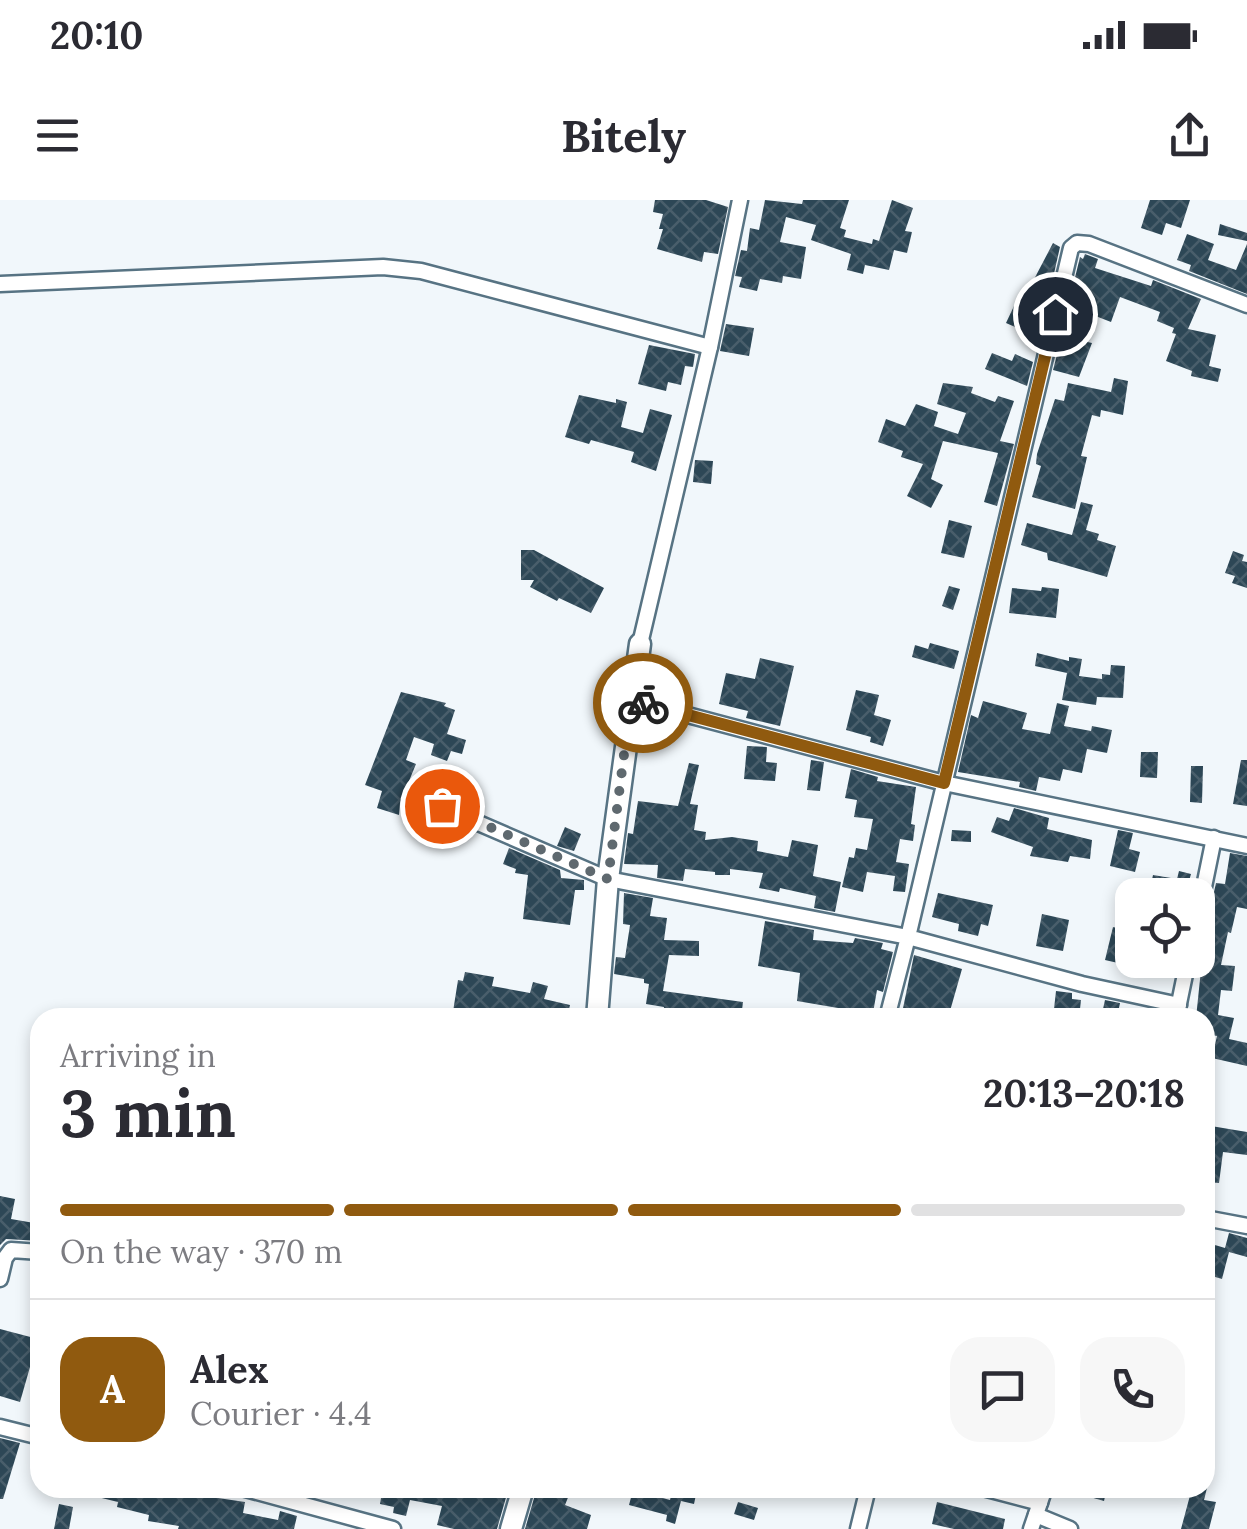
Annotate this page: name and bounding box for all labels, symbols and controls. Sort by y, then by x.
text: 20:10 [50,11,144,59]
text: Bitely [561,107,686,164]
icon: menu [30,108,85,163]
icon: share [1162,108,1217,163]
pin [1013,272,1098,357]
icon: home [1028,287,1083,342]
courier [593,653,693,753]
icon: bike [616,676,671,731]
pin [400,764,485,849]
icon: bag [415,779,470,834]
map controls [1115,878,1215,978]
button: locate [1115,878,1215,978]
text: Arriving in [60,1035,216,1076]
text: 20:13–20:18 [983,1069,1185,1117]
text: 3 min [60,1072,236,1155]
text: On the way · 370 m [60,1231,343,1272]
button: chat [950,1337,1055,1442]
button: phone [1080,1337,1185,1442]
text: Alex [190,1345,269,1393]
text: A [100,1365,125,1413]
text: Courier · 4.4 [190,1393,372,1434]

